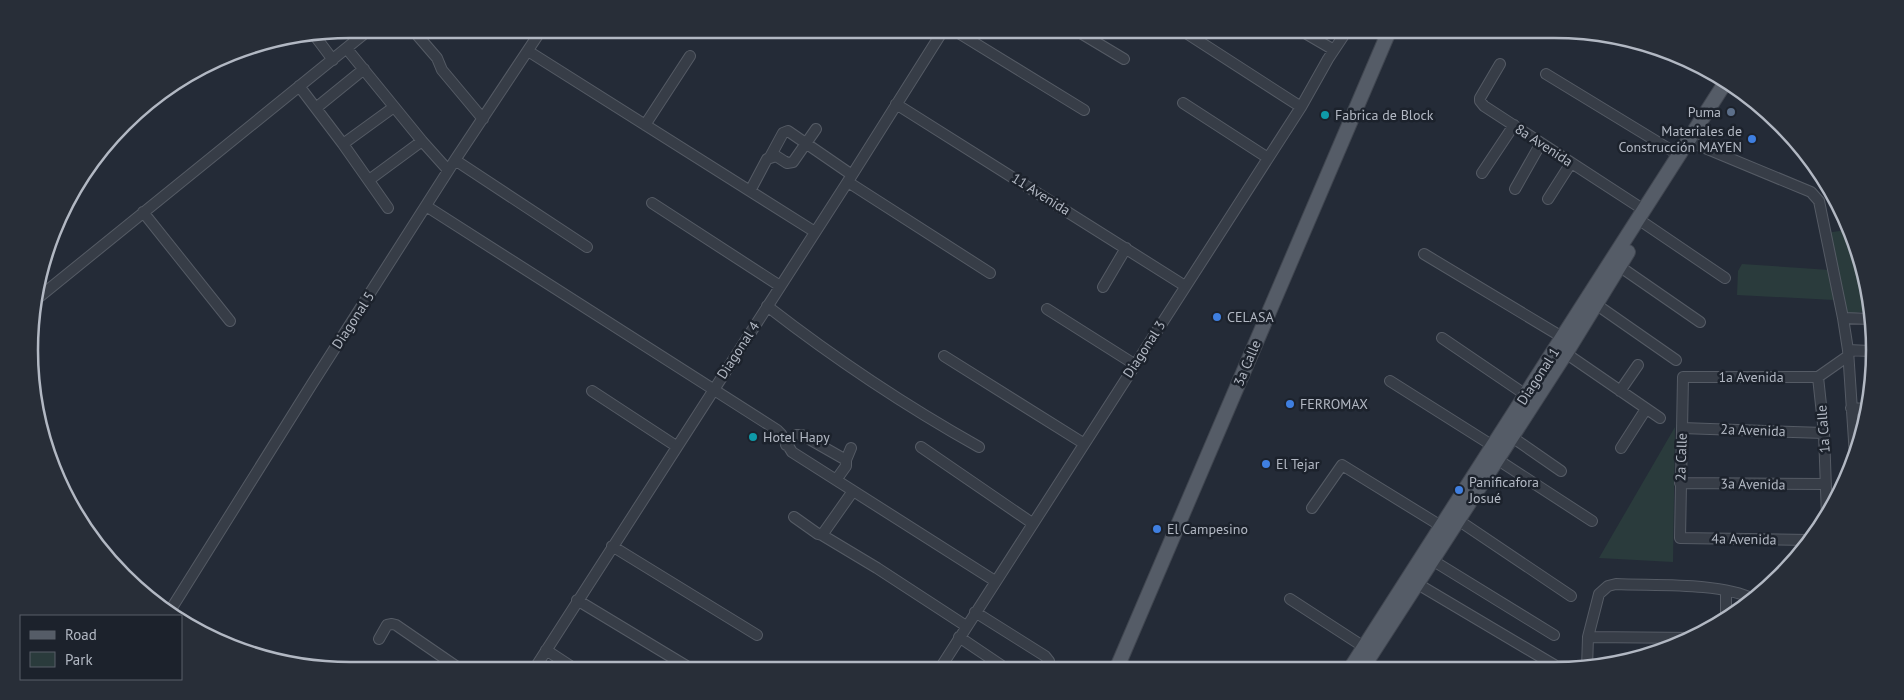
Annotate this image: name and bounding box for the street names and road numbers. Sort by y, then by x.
street label: 8a Avenida [1512,120,1576,170]
street label: 11 Avenida [1008,169,1074,219]
street label: Diagonal 5 [328,288,378,352]
street label: Diagonal 3 [1119,317,1169,381]
street label: Diagonal 4 [713,318,763,382]
street label: 3a Calle [1229,337,1265,389]
street label: Diagonal 1 [1513,344,1563,408]
street label: 1a Avenida [1718,368,1784,386]
street label: 1a Calle [1812,404,1834,454]
street label: 2a Avenida [1720,420,1786,440]
street label: 2a Calle [1671,433,1691,481]
street label: 3a Avenida [1720,474,1786,494]
street label: 4a Avenida [1711,529,1777,549]

